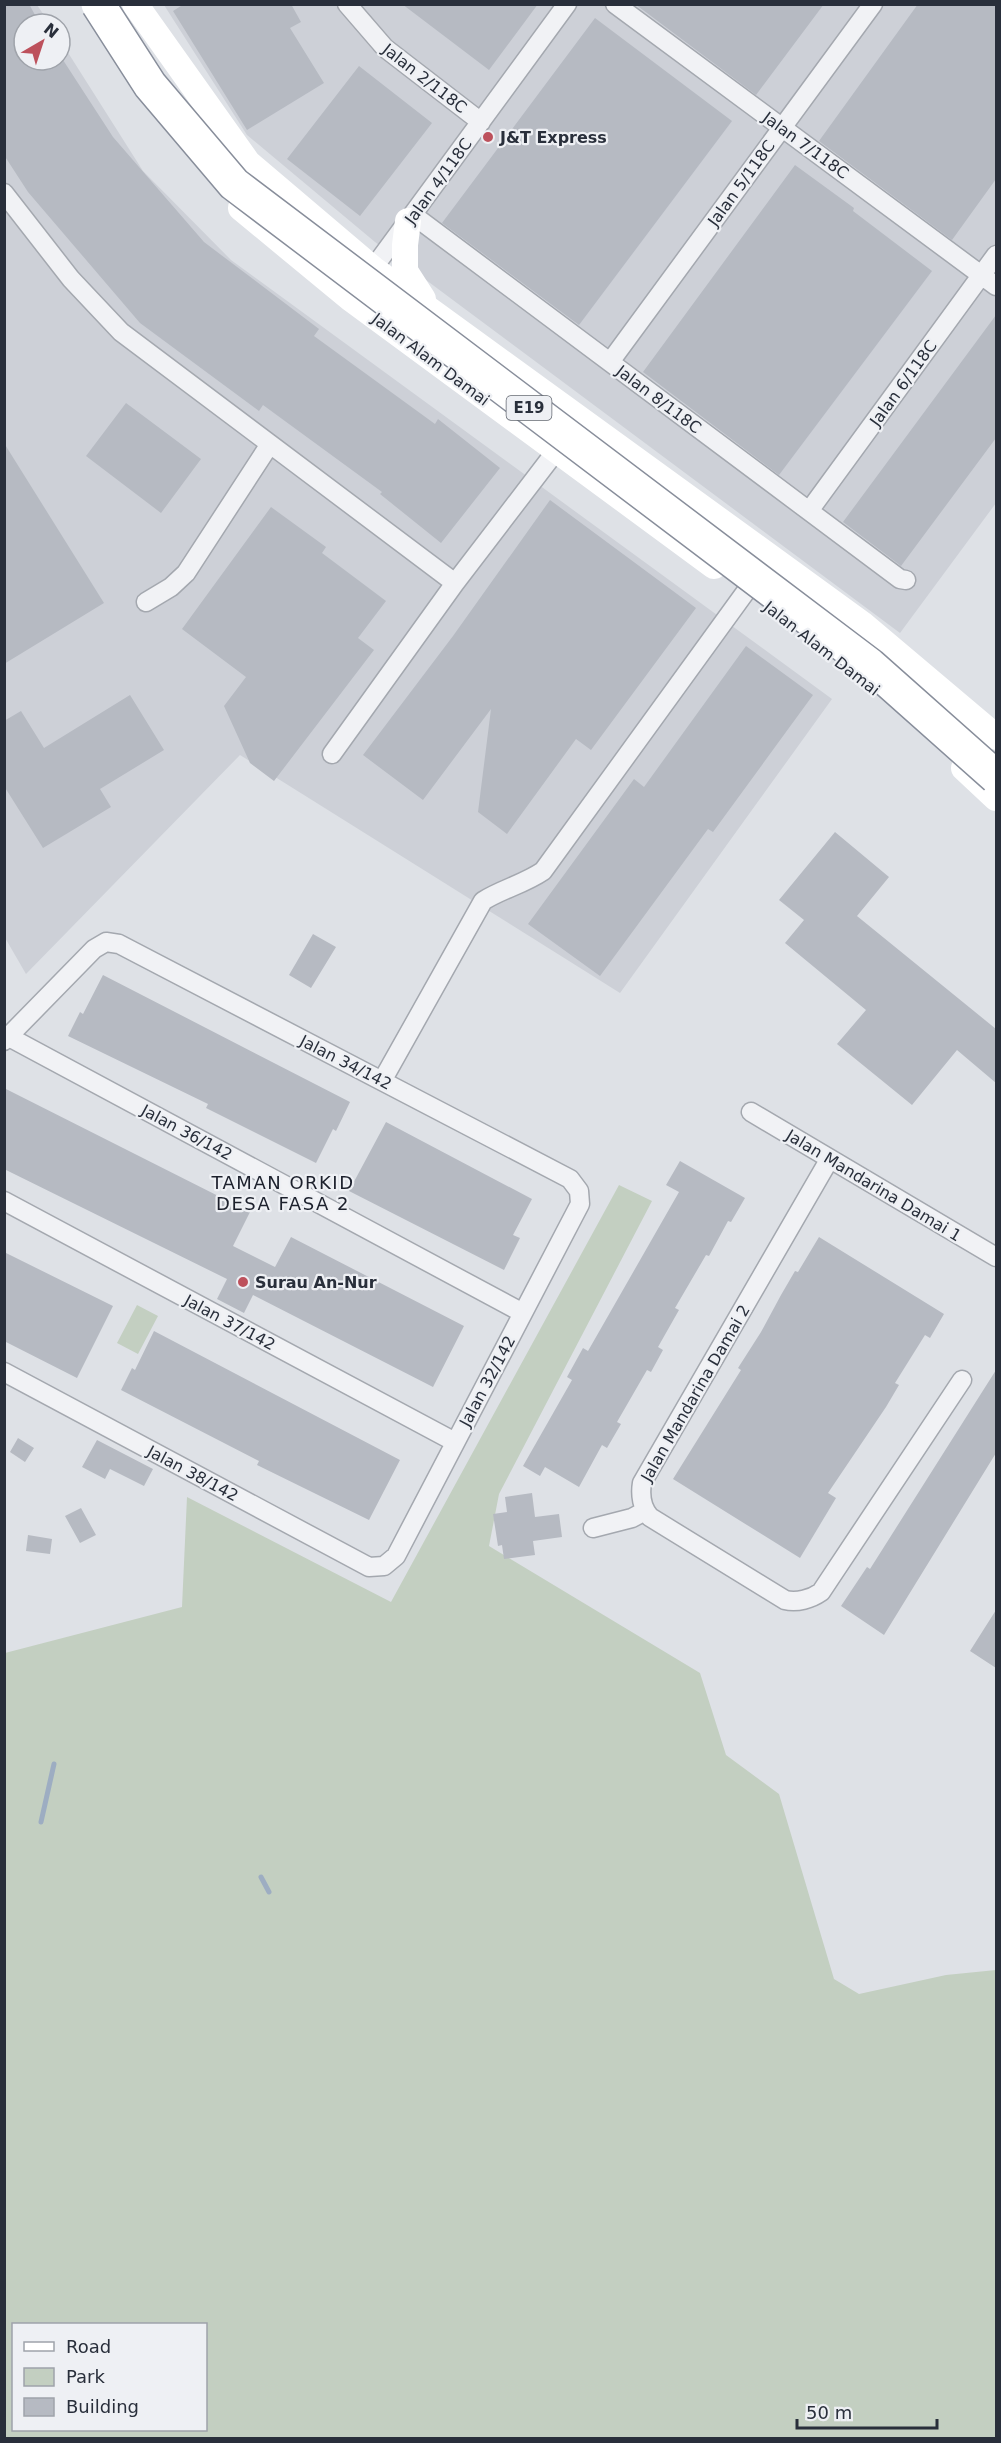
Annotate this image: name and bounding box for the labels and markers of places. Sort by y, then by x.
place label: J&T Express [499,128,607,147]
marker: J&T Express [481,130,495,144]
place label: Surau An-Nur [255,1273,377,1292]
marker: Surau An-Nur [236,1275,250,1289]

